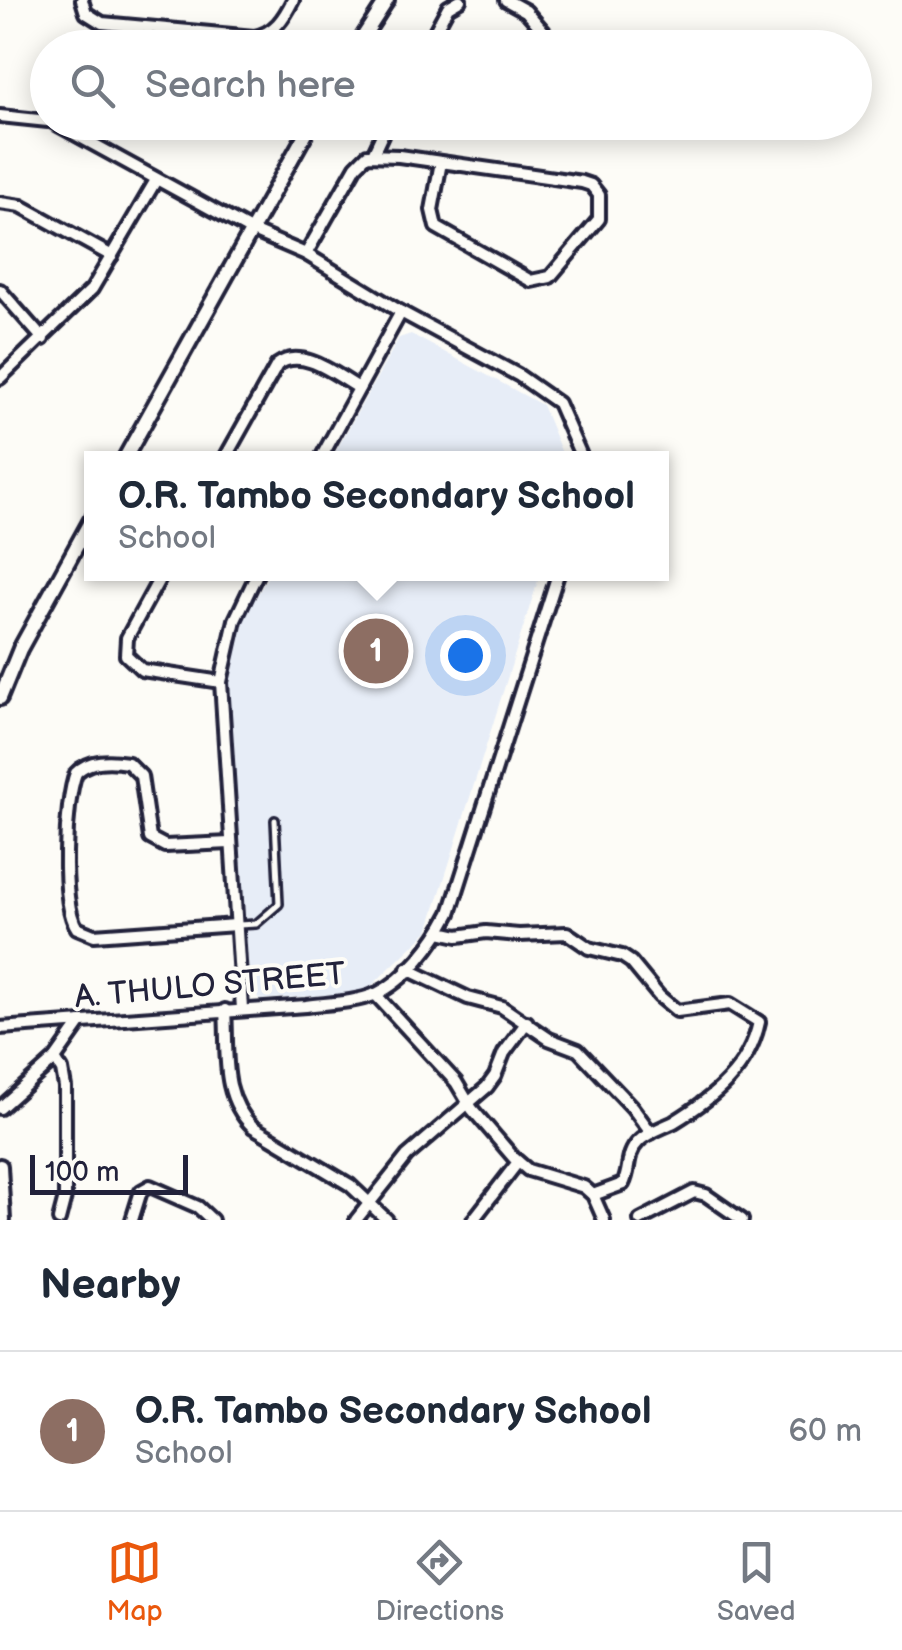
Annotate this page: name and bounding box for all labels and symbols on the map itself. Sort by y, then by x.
pin: 1 [344,614,408,688]
your location [440,630,491,681]
street label: A. THULO STREET [73,955,347,1017]
scale bar [30,1150,188,1194]

